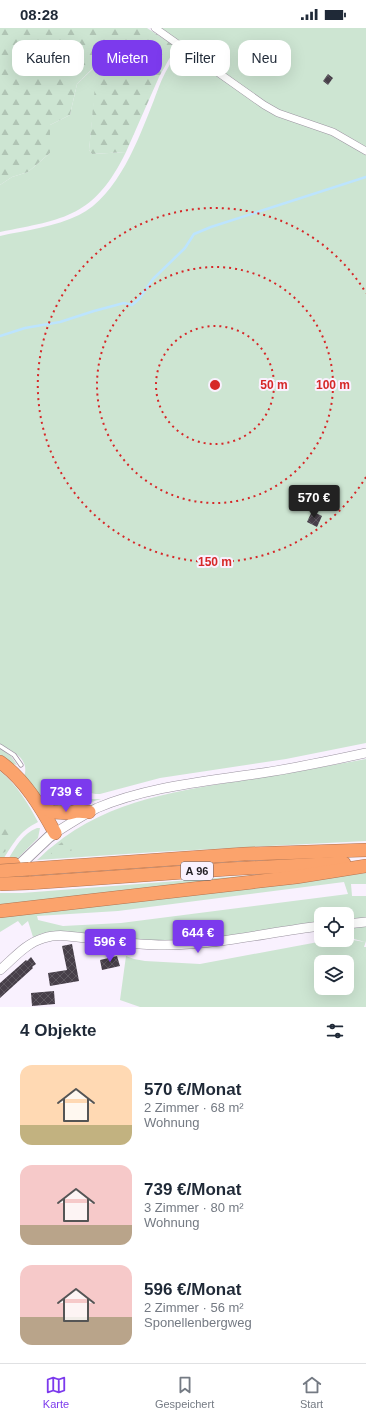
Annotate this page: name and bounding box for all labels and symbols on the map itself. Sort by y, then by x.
centre of rings [208,378,222,392]
text: 50 m [260,378,288,392]
text: 100 m [316,378,350,392]
pin: 570 € [286,485,342,519]
text: 150 m [198,555,232,569]
pin: 739 € [38,779,94,813]
road number: A 96 [181,862,213,880]
pin: 644 € [170,920,226,954]
pin: 596 € [82,929,138,963]

